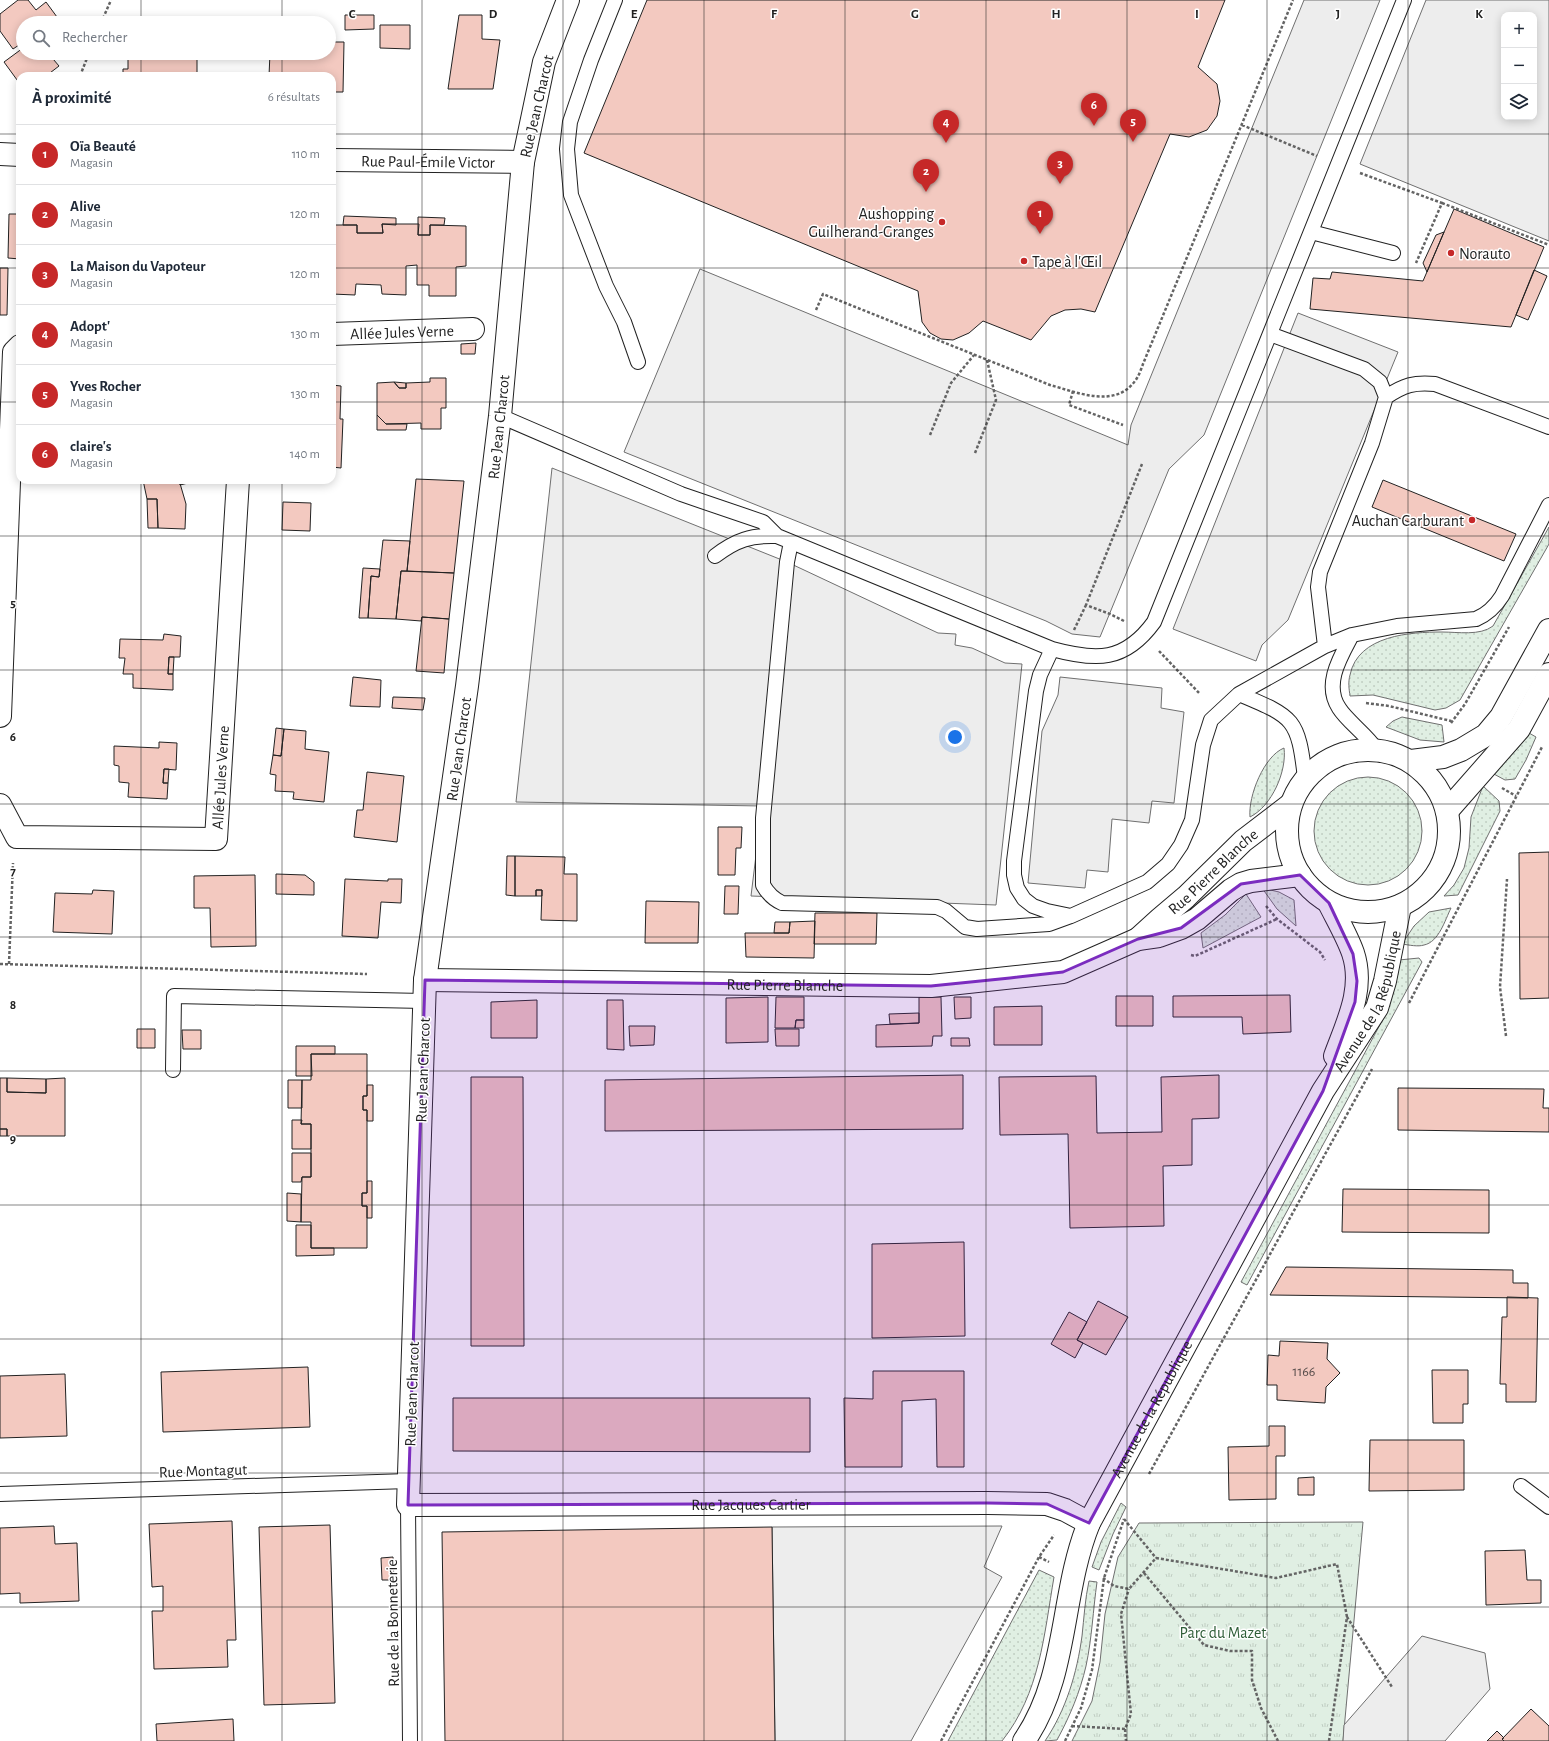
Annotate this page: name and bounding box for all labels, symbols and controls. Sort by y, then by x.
text: C [349,8,356,21]
text: D [489,8,498,21]
text: E [631,8,638,21]
text: F [771,8,778,21]
text: G [911,8,919,21]
text: H [1051,8,1061,21]
text: I [1195,8,1199,21]
text: J [1336,8,1340,21]
text: K [1475,8,1483,21]
map controls [1501,12,1537,120]
button: + [1501,12,1537,48]
search box [16,16,336,60]
icon: search [30,27,52,49]
text: Rechercher [62,30,127,45]
button: − [1501,48,1537,84]
street label: Rue Jean Charcot [517,53,557,159]
button: layers [1501,84,1537,120]
text: À proximité [32,89,112,106]
text: 6 résultats [268,91,320,104]
pin: 6 [1081,93,1107,126]
pin: 5 [1120,109,1146,142]
pin: 4 [933,110,959,143]
text: Oïa Beauté [70,139,136,154]
text: 1 [43,148,47,161]
text: 110 m [292,148,320,161]
pin: 3 [1047,151,1073,184]
street label: Rue Paul-Émile Victor [361,152,496,171]
text: Magasin [70,157,113,170]
pin: 2 [913,159,939,192]
text: Alive [70,199,101,214]
pin: 1 [1027,201,1053,234]
place label: Aushopping Guilherand-Granges [808,206,934,240]
text: 2 [42,208,48,221]
text: 120 m [290,208,320,221]
text: Magasin [70,217,113,230]
marker: Aushopping Guilherand-Granges [937,217,947,227]
place label: Norauto [1459,246,1511,262]
marker: Norauto [1446,248,1456,258]
place label: Tape à l'Œil [1032,254,1102,270]
marker: Tape à l'Œil [1019,256,1029,266]
text: La Maison du Vapoteur [70,259,206,274]
text: 3 [42,268,48,281]
text: 120 m [290,268,320,281]
text: Magasin [70,277,113,290]
text: Adopt' [70,319,110,334]
street label: Allée Jules Verne [350,323,454,342]
text: 4 [42,328,48,341]
text: 130 m [291,328,320,341]
text: Magasin [70,337,113,350]
street label: Rue Jean Charcot [486,374,512,480]
text: Yves Rocher [70,379,141,394]
text: 5 [42,388,48,401]
text: 130 m [291,388,320,401]
text: Magasin [70,397,113,410]
text: claire's [70,439,112,454]
text: 6 [42,448,48,461]
text: 140 m [290,448,320,461]
text: Magasin [70,457,113,470]
place label: Auchan Carburant [1352,513,1464,529]
marker: Auchan Carburant [1467,515,1477,525]
text: 5 [10,597,16,610]
street label: Rue Jean Charcot [444,696,474,802]
street label: Allée Jules Verne [210,725,232,830]
your location [945,727,965,747]
text: 6 [10,731,16,744]
street label: Rue Pierre Blanche [1165,826,1261,918]
text: 7 [10,865,16,878]
street label: Avenue de la République [1331,929,1404,1075]
street label: Rue Pierre Blanche [727,977,843,994]
text: 8 [10,999,16,1012]
street label: Rue Jean Charcot [413,1017,433,1123]
text: 9 [10,1133,16,1146]
street label: Avenue de la République [1108,1338,1195,1480]
street label: Rue Jean Charcot [402,1341,422,1447]
house number: 1166 [1293,1365,1315,1379]
street label: Rue Montagut [159,1461,248,1481]
street label: Rue Jacques Cartier [691,1497,812,1513]
street label: Rue de la Bonneterie [384,1559,402,1687]
park label: Parc du Mazet [1180,1625,1266,1641]

